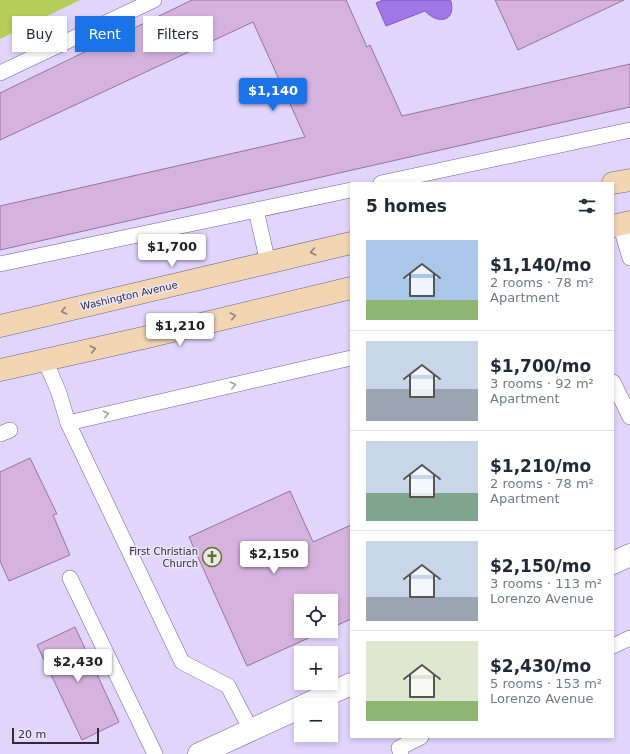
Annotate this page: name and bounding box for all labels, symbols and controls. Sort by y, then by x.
chip: Buy [12,16,67,52]
chip: Rent [75,16,135,52]
chip: Filters [143,16,213,52]
pin: $1,140 [240,78,306,112]
text: $1,140 [248,83,298,98]
icon: filters [576,195,598,217]
text: 5 homes [366,196,447,216]
pin: $1,700 [139,234,205,268]
text: $1,700 [147,239,197,254]
one-way arrow [310,248,316,256]
text: $1,140/mo [490,255,591,275]
icon: home [398,256,446,304]
text: 2 rooms · 78 m² [490,275,594,290]
street label: Washington Avenue [80,279,179,312]
text: Apartment [490,290,560,305]
one-way arrow [61,306,67,314]
pin: $1,210 [147,313,213,347]
one-way arrow [230,313,236,321]
text: $1,210 [155,318,205,333]
one-way arrow [90,346,96,354]
text: $1,700/mo [490,356,591,376]
icon: home [398,357,446,405]
text: 3 rooms · 92 m² [490,376,594,391]
one-way arrow [229,381,236,390]
text: Apartment [490,391,560,406]
one-way arrow [103,411,110,419]
text: $1,210/mo [490,456,591,476]
icon: home [398,457,446,505]
text: 2 rooms · 78 m² [490,476,594,491]
text: Apartment [490,491,560,506]
pin: $2,150 [241,541,307,575]
place label: First Christian Church [129,546,198,569]
church icon: First Christian Church [201,546,223,568]
text: $2,150 [249,546,299,561]
text: $2,150/mo [490,556,591,576]
icon: home [398,557,446,605]
text: 3 rooms · 113 m² [490,576,602,591]
text: Lorenzo Avenue [490,591,593,606]
map controls [294,594,338,742]
button: locate [294,594,338,638]
button: + [294,646,338,690]
pin: $2,430 [45,649,111,683]
text: $2,430 [53,654,103,669]
text: $2,430/mo [490,656,591,676]
icon: home [398,657,446,705]
text: 5 rooms · 153 m² [490,676,602,691]
text: Lorenzo Avenue [490,691,593,706]
button: − [294,698,338,742]
scale bar [12,726,99,745]
text: 20 m [18,728,46,741]

